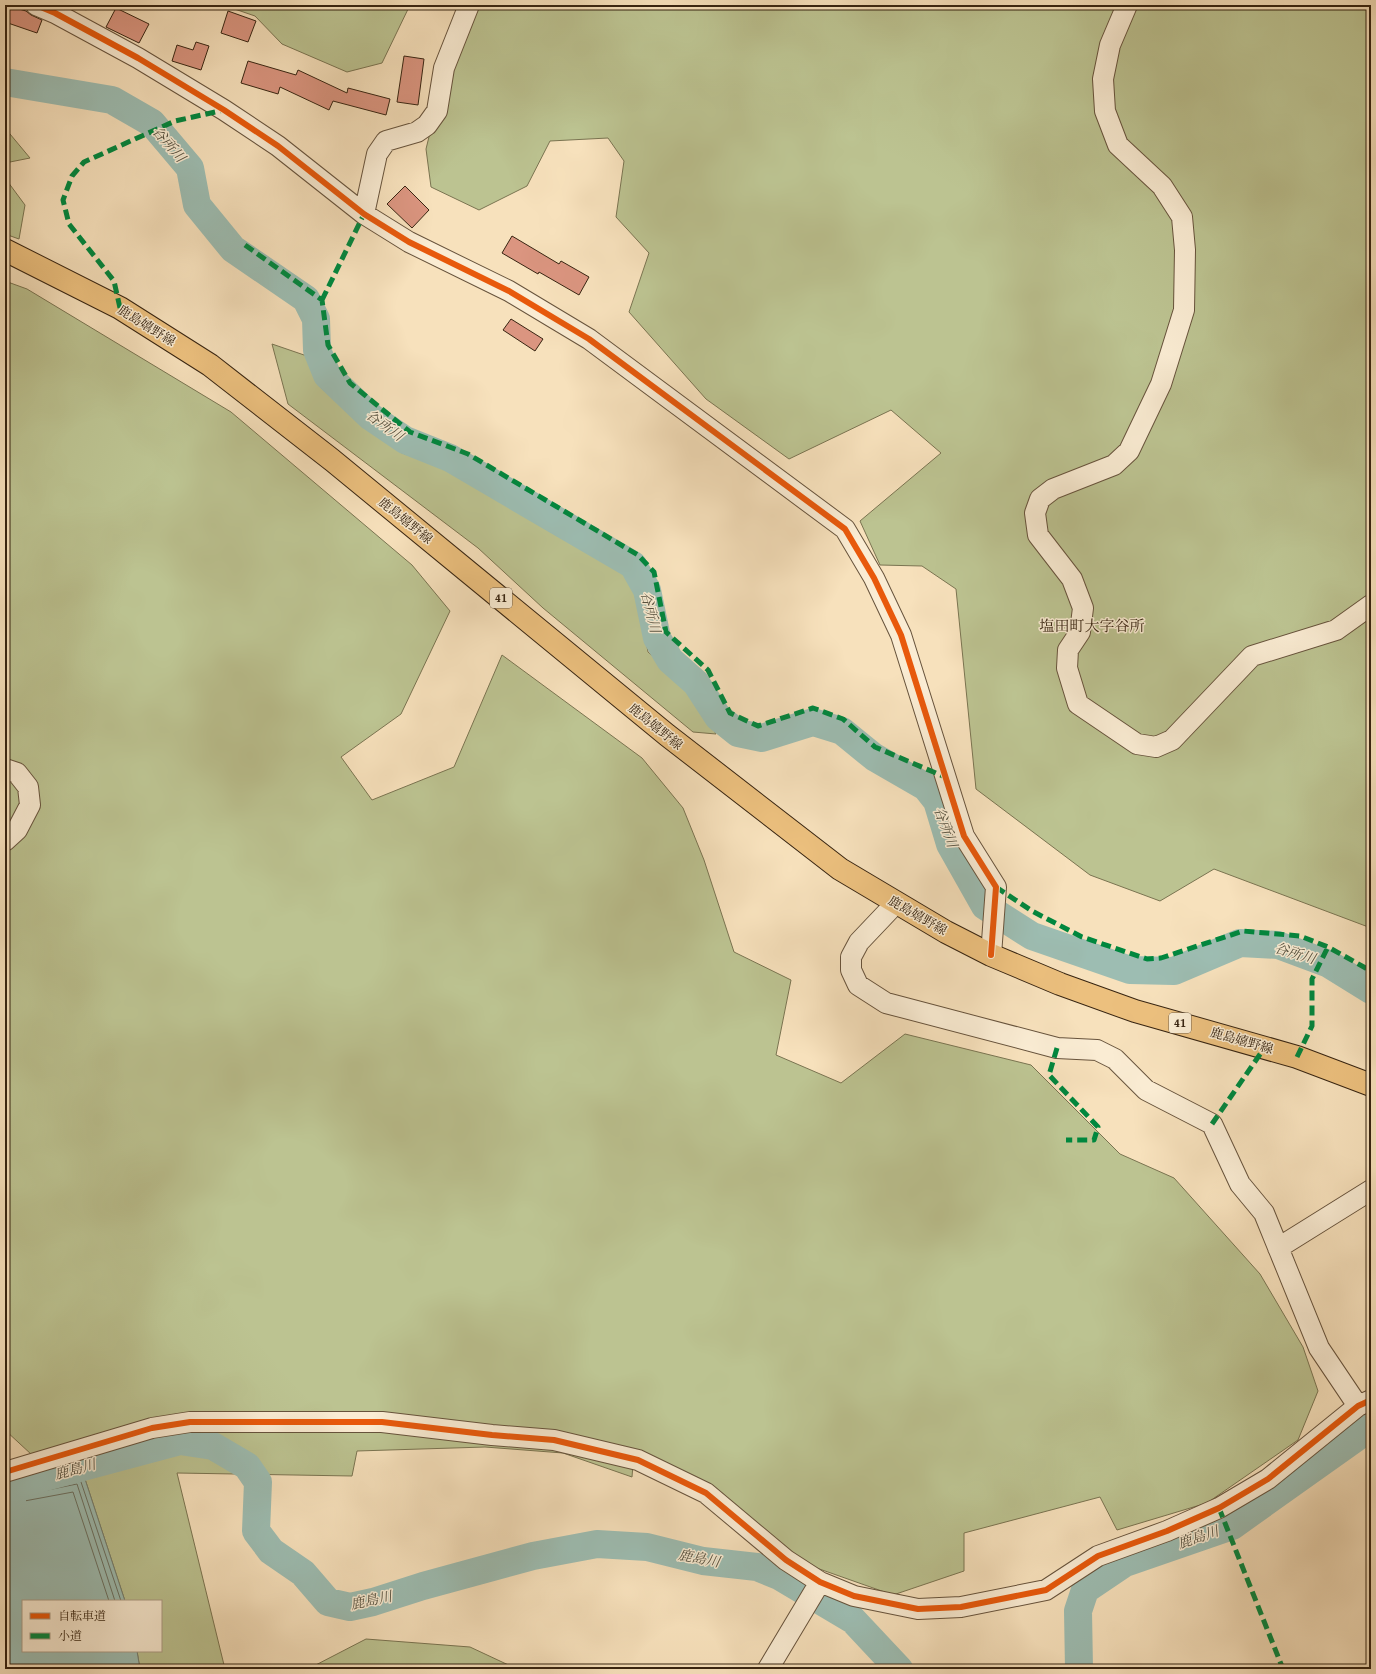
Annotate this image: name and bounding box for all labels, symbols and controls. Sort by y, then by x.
water label: 谷所川 [148,122,192,168]
street label: 鹿島嬉野線 [114,300,179,351]
water label: 谷所川 [362,405,409,447]
street label: 鹿島嬉野線 [374,493,437,548]
road number: 41 [490,588,512,608]
water label: 谷所川 [636,589,666,637]
district label: 塩田町大字谷所 [1039,615,1145,636]
street label: 鹿島嬉野線 [624,699,687,754]
water label: 谷所川 [929,804,963,852]
street label: 鹿島嬉野線 [885,891,951,940]
water label: 谷所川 [1272,937,1320,969]
road number: 41 [1169,1013,1191,1033]
street label: 鹿島嬉野線 [1208,1022,1276,1059]
water label: 鹿島川 [52,1453,100,1484]
water label: 鹿島川 [1175,1520,1223,1553]
water label: 鹿島川 [676,1544,723,1572]
water label: 鹿島川 [348,1585,396,1614]
legend [22,1600,162,1652]
text: 自転車道 [58,1607,106,1624]
text: 小道 [58,1627,82,1644]

